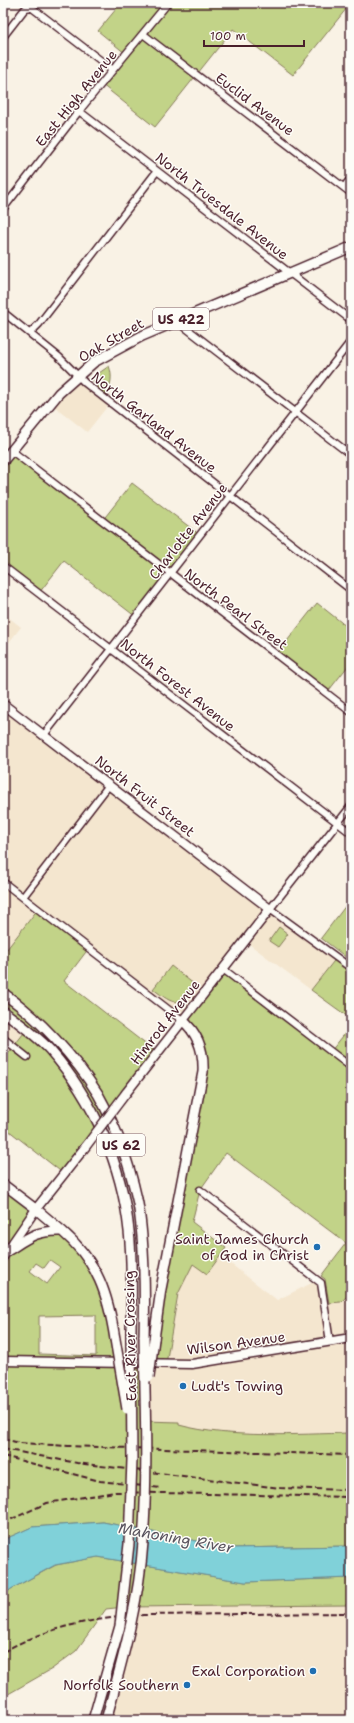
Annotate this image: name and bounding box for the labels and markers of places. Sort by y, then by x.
place label: Saint James Church of God in Christ [175,1230,309,1264]
marker: Saint James Church of God in Christ [312,1242,322,1252]
place label: Ludt's Towing [191,1377,283,1395]
marker: Ludt's Towing [178,1381,188,1391]
place label: Exal Corporation [192,1662,305,1680]
marker: Exal Corporation [308,1666,318,1676]
place label: Norfolk Southern [63,1676,179,1694]
marker: Norfolk Southern [182,1680,192,1690]

